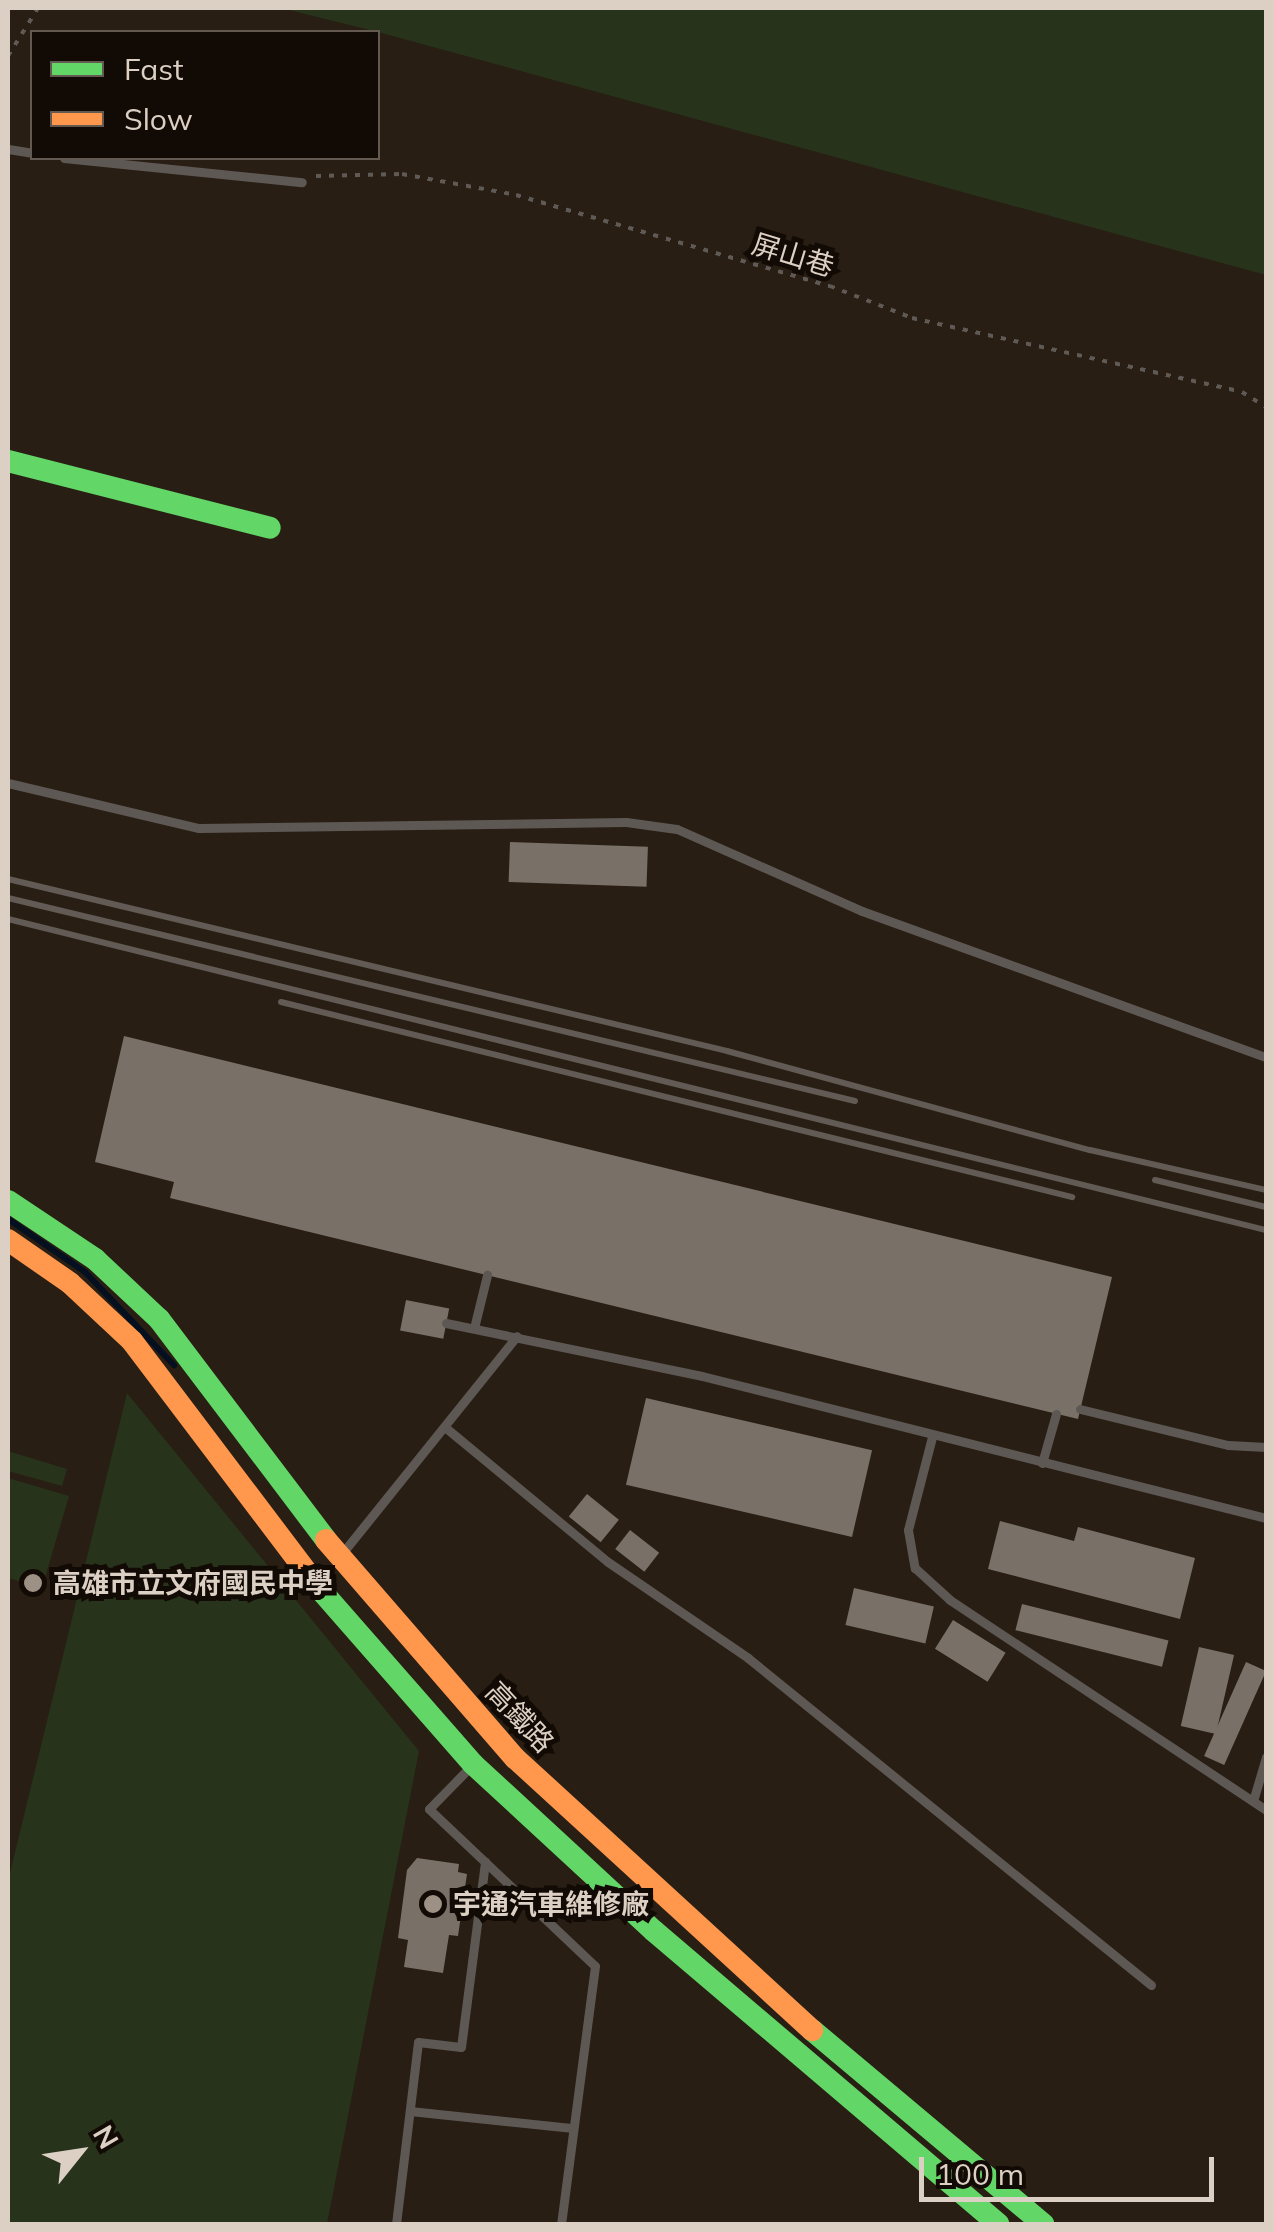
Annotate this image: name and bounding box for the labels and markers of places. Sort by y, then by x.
place label: 高雄市立文府國民中學 [53,1566,333,1600]
marker: 高雄市立文府國民中學 [22,1572,44,1594]
place label: 宇通汽車維修廠 [453,1887,649,1921]
marker: 宇通汽車維修廠 [422,1893,444,1915]

